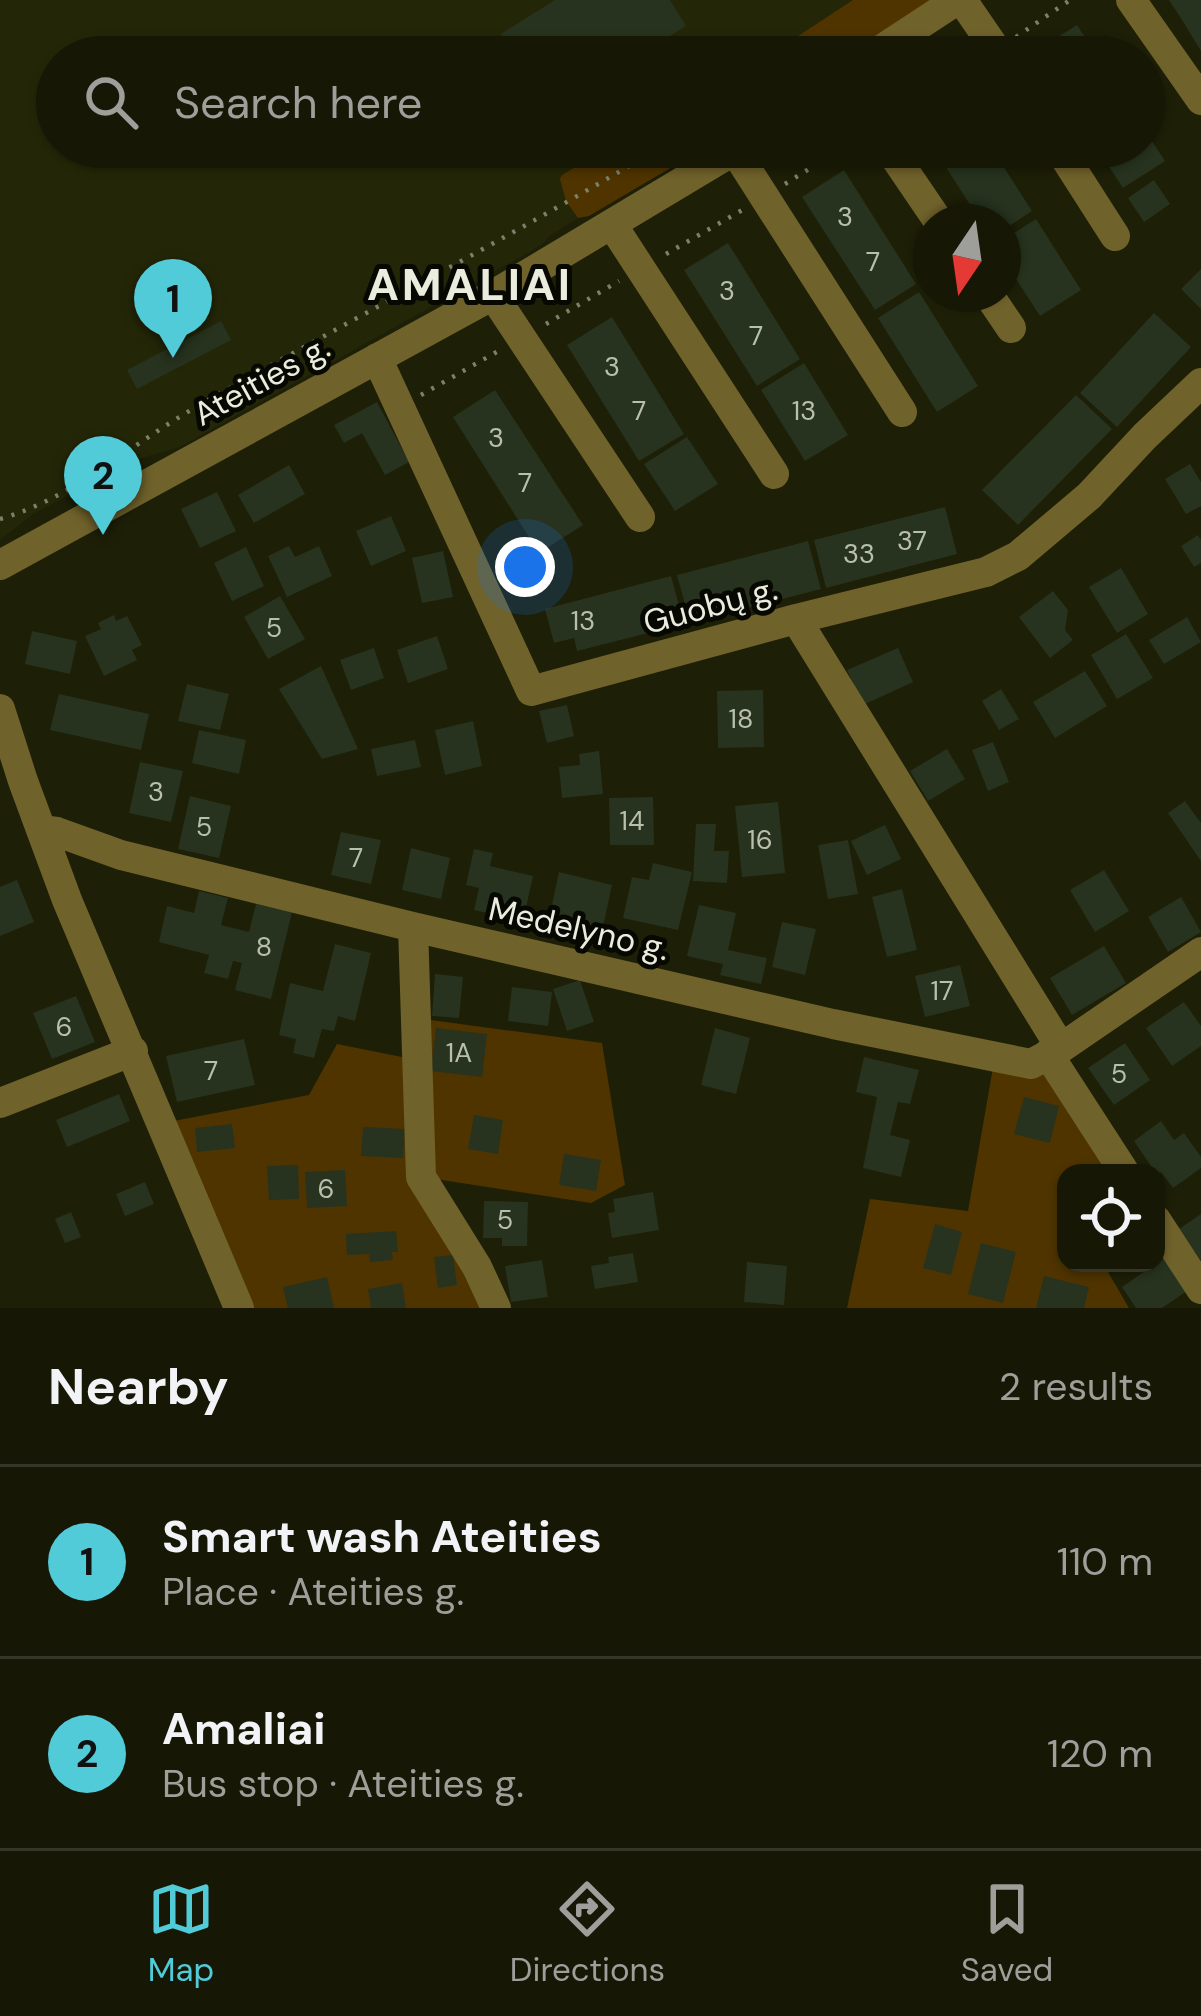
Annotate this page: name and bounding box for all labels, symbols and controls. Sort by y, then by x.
search box [36,36,1165,168]
icon: search [78,69,144,135]
text: Search here [174,73,422,132]
house number: 3 [837,199,853,234]
north arrow [913,204,1021,312]
house number: 7 [866,244,880,279]
district label: AMALIAI [367,255,573,314]
pin: 1 [134,259,212,358]
house number: 3 [719,273,735,308]
house number: 7 [749,318,763,353]
street label: Ateities g. [185,325,337,435]
house number: 3 [604,349,620,384]
house number: 7 [632,393,646,428]
house number: 13 [792,393,816,428]
house number: 3 [488,420,504,455]
pin: 2 [64,436,142,535]
house number: 7 [518,465,532,500]
house number: 37 [897,523,927,558]
house number: 33 [843,536,875,571]
your location [495,537,555,597]
street label: Guobų g. [638,567,782,644]
house number: 13 [571,603,595,638]
house number: 5 [266,610,282,645]
house number: 18 [729,701,753,736]
house number: 3 [148,774,164,809]
house number: 14 [620,803,644,838]
house number: 5 [196,809,212,844]
house number: 16 [747,822,773,857]
house number: 7 [349,840,363,875]
street label: Medelyno g. [484,887,673,970]
house number: 8 [256,929,272,964]
house number: 17 [931,973,953,1008]
house number: 6 [56,1009,72,1044]
house number: 1A [446,1035,472,1070]
house number: 7 [204,1053,218,1088]
house number: 5 [1111,1056,1127,1091]
map controls [1057,1164,1165,1272]
button: locate [1057,1164,1165,1272]
house number: 6 [318,1171,334,1206]
house number: 5 [497,1202,513,1237]
text: Nearby [48,1353,229,1420]
text: 2 results [999,1361,1153,1412]
text: Smart wash Ateities [162,1507,602,1566]
text: 1 [80,1536,94,1587]
text: 110 m [1057,1536,1153,1587]
text: Place · Ateities g. [162,1566,464,1617]
text: Amaliai [162,1699,326,1758]
text: 2 [76,1728,98,1779]
text: 120 m [1047,1728,1153,1779]
text: Bus stop · Ateities g. [162,1758,524,1809]
tab: Map [148,1876,214,1991]
tab: Directions [510,1876,665,1991]
tab: Saved [961,1876,1053,1991]

